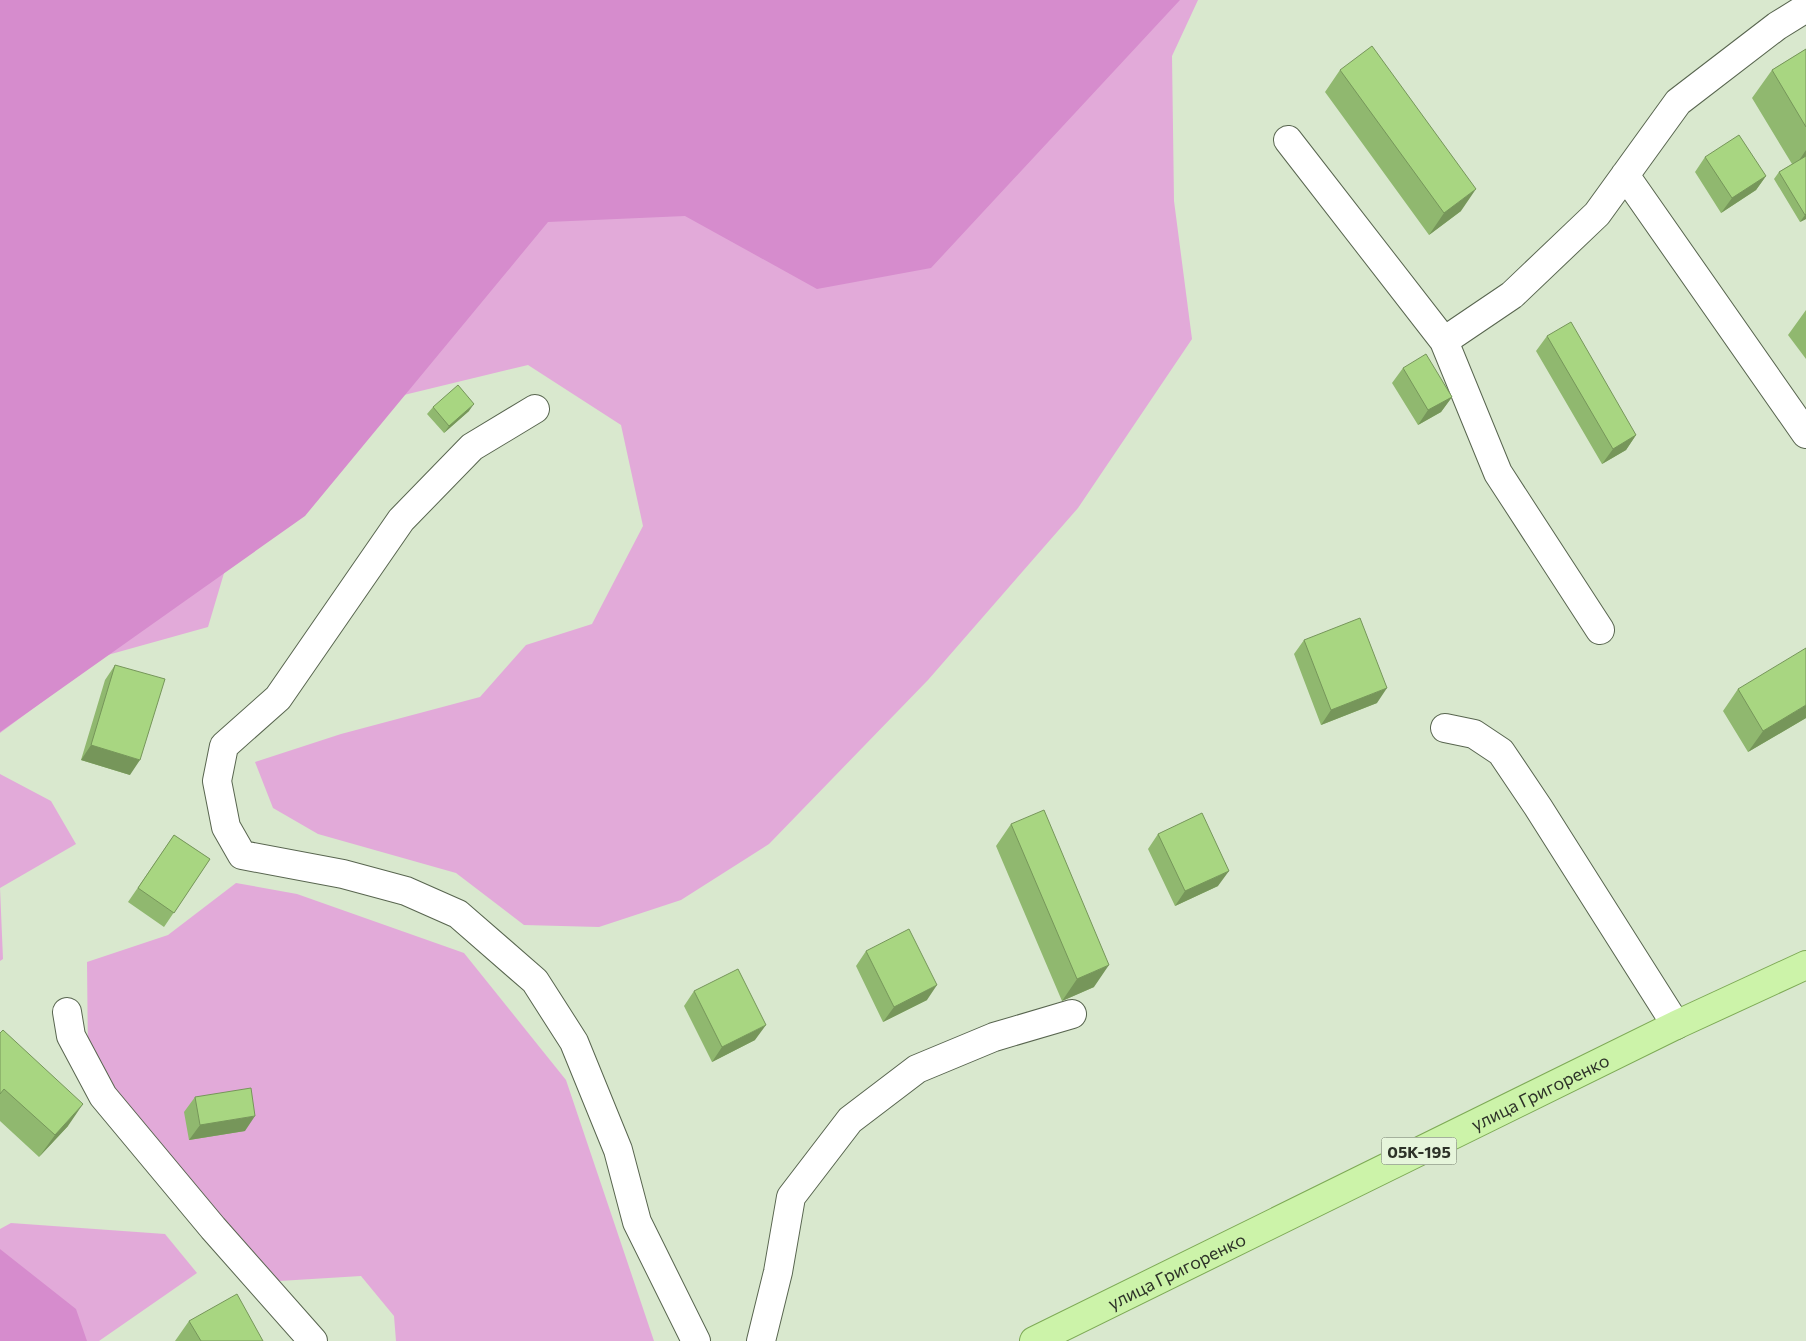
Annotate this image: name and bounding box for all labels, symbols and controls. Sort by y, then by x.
street label: улица Григоренко [1467,1049,1613,1135]
road number: 05К-195 [1382,1138,1456,1164]
street label: улица Григоренко [1104,1228,1249,1314]

